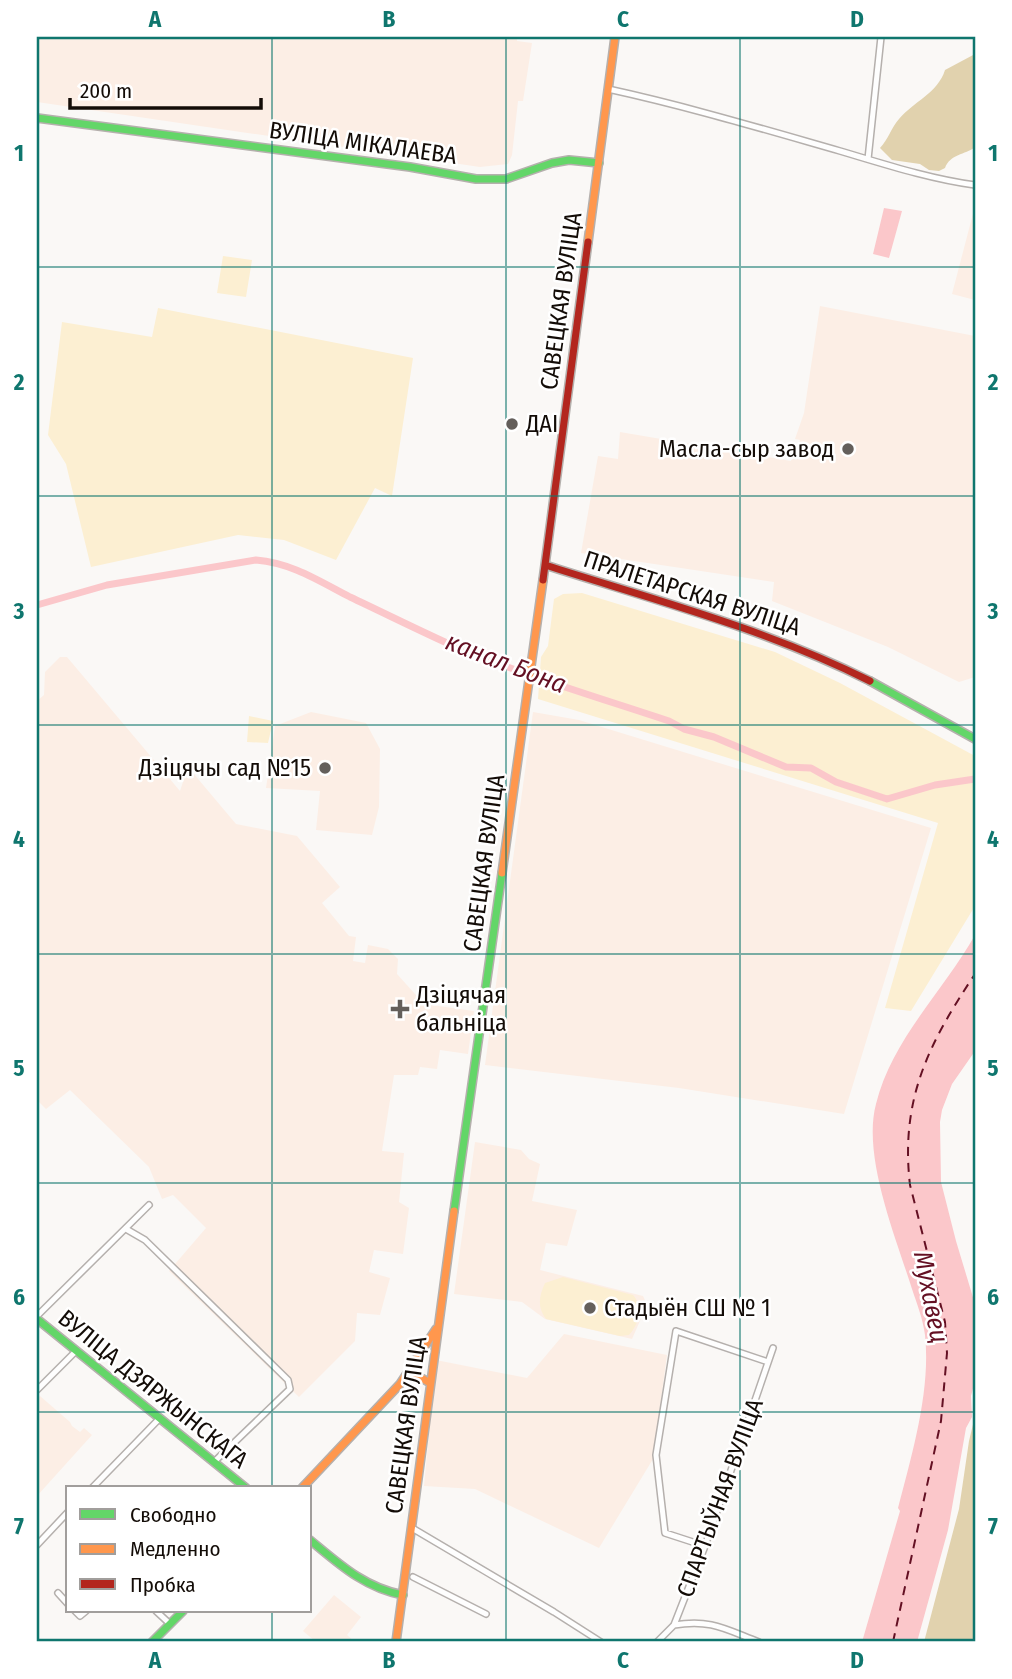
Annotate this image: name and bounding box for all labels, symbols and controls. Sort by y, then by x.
text: A [148,5,162,33]
text: B [383,5,396,33]
text: C [617,5,629,33]
text: D [850,5,864,33]
scale bar [70,66,261,110]
text: 200 m [80,78,132,104]
street label: ВУЛІЦА МІКАЛАЕВА [267,116,459,170]
text: 1 [14,139,24,167]
text: 1 [988,139,998,167]
street label: САВЕЦКАЯ ВУЛІЦА [535,210,587,392]
text: 2 [13,368,25,396]
text: 2 [987,368,999,396]
place label: ДАІ [525,410,558,438]
marker: ДАІ [504,416,520,432]
place label: Масла-сыр завод [659,435,834,463]
marker: Масла-сыр завод [840,441,856,457]
street label: ПРАЛЕТАРСКАЯ ВУЛІЦА [580,545,804,641]
text: 3 [13,597,25,625]
text: 3 [987,597,999,625]
water label: канал Бона [441,626,571,700]
place label: Дзіцячы сад №15 [138,754,311,782]
marker: Дзіцячы сад №15 [317,760,333,776]
street label: САВЕЦКАЯ ВУЛІЦА [458,772,510,954]
text: 4 [13,825,25,853]
text: 4 [987,825,999,853]
place label: Дзіцячая бальніца [415,981,507,1037]
marker: Дзіцячая бальніца [390,999,410,1019]
text: 5 [13,1054,25,1082]
text: 5 [987,1054,999,1082]
water label: Мухавец [907,1248,955,1346]
text: 6 [13,1283,25,1311]
text: 6 [987,1283,999,1311]
place label: Стадыён СШ № 1 [604,1294,771,1322]
marker: Стадыён СШ № 1 [582,1300,598,1316]
street label: ВУЛІЦА ДЗЯРЖЫНСКАГА [53,1304,254,1474]
street label: САВЕЦКАЯ ВУЛІЦА [380,1334,432,1516]
street label: СПАРТЫЎНАЯ ВУЛІЦА [670,1394,769,1601]
legend [66,1486,312,1612]
text: Свободно [130,1502,216,1528]
text: 7 [14,1512,24,1540]
text: 7 [988,1512,998,1540]
text: Медленно [130,1536,220,1562]
text: Пробка [130,1572,196,1598]
text: A [148,1646,162,1674]
text: B [383,1646,396,1674]
text: C [617,1646,629,1674]
text: D [850,1646,864,1674]

